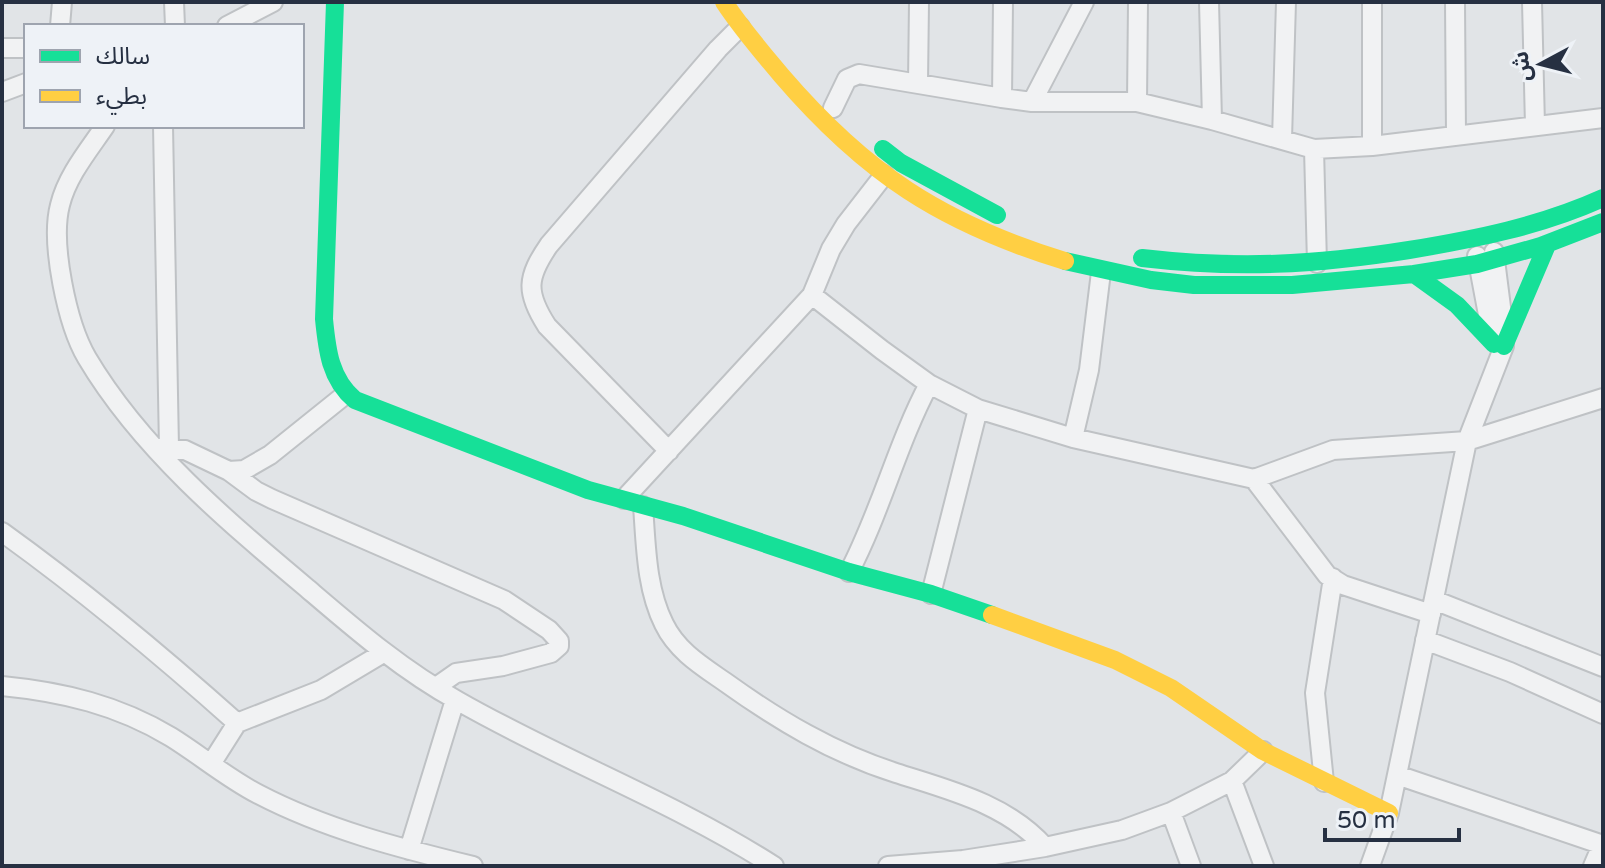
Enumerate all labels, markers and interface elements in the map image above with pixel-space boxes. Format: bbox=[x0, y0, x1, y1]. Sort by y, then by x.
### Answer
legend bbox=[24, 24, 304, 128]
north arrow bbox=[1501, 24, 1581, 104]
text: سالك bbox=[96, 42, 150, 71]
text: ش bbox=[1507, 50, 1537, 83]
text: بطيء bbox=[96, 82, 147, 115]
scale bar bbox=[1325, 792, 1459, 842]
text: 50 m bbox=[1337, 806, 1395, 835]

